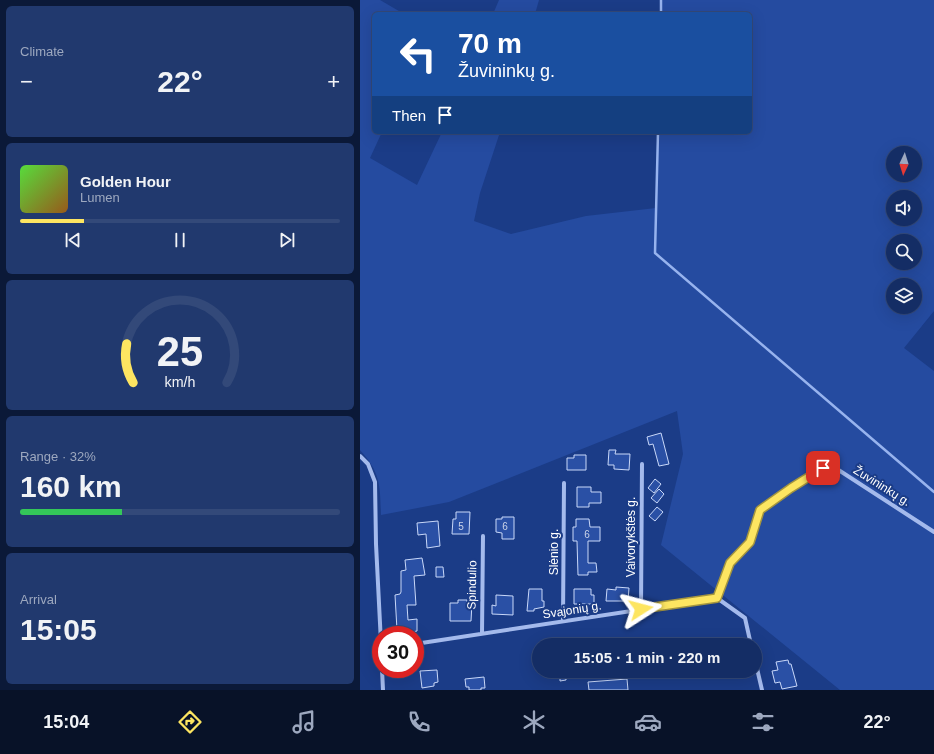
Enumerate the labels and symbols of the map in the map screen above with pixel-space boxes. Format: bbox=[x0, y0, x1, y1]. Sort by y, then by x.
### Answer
north arrow bbox=[886, 146, 922, 182]
pin bbox=[806, 451, 840, 485]
street label: Žuvininkų g. bbox=[851, 462, 914, 509]
street label: Vaivorykštės g. bbox=[624, 497, 638, 577]
house number: 5 bbox=[458, 521, 464, 532]
house number: 6 bbox=[502, 521, 508, 532]
street label: Slėnio g. bbox=[547, 529, 561, 575]
house number: 6 bbox=[584, 529, 590, 540]
street label: Spindulio bbox=[465, 560, 479, 610]
position arrow bbox=[620, 588, 662, 630]
street label: Svajonių g. bbox=[542, 598, 602, 622]
speed limit sign: 30 bbox=[372, 626, 424, 678]

